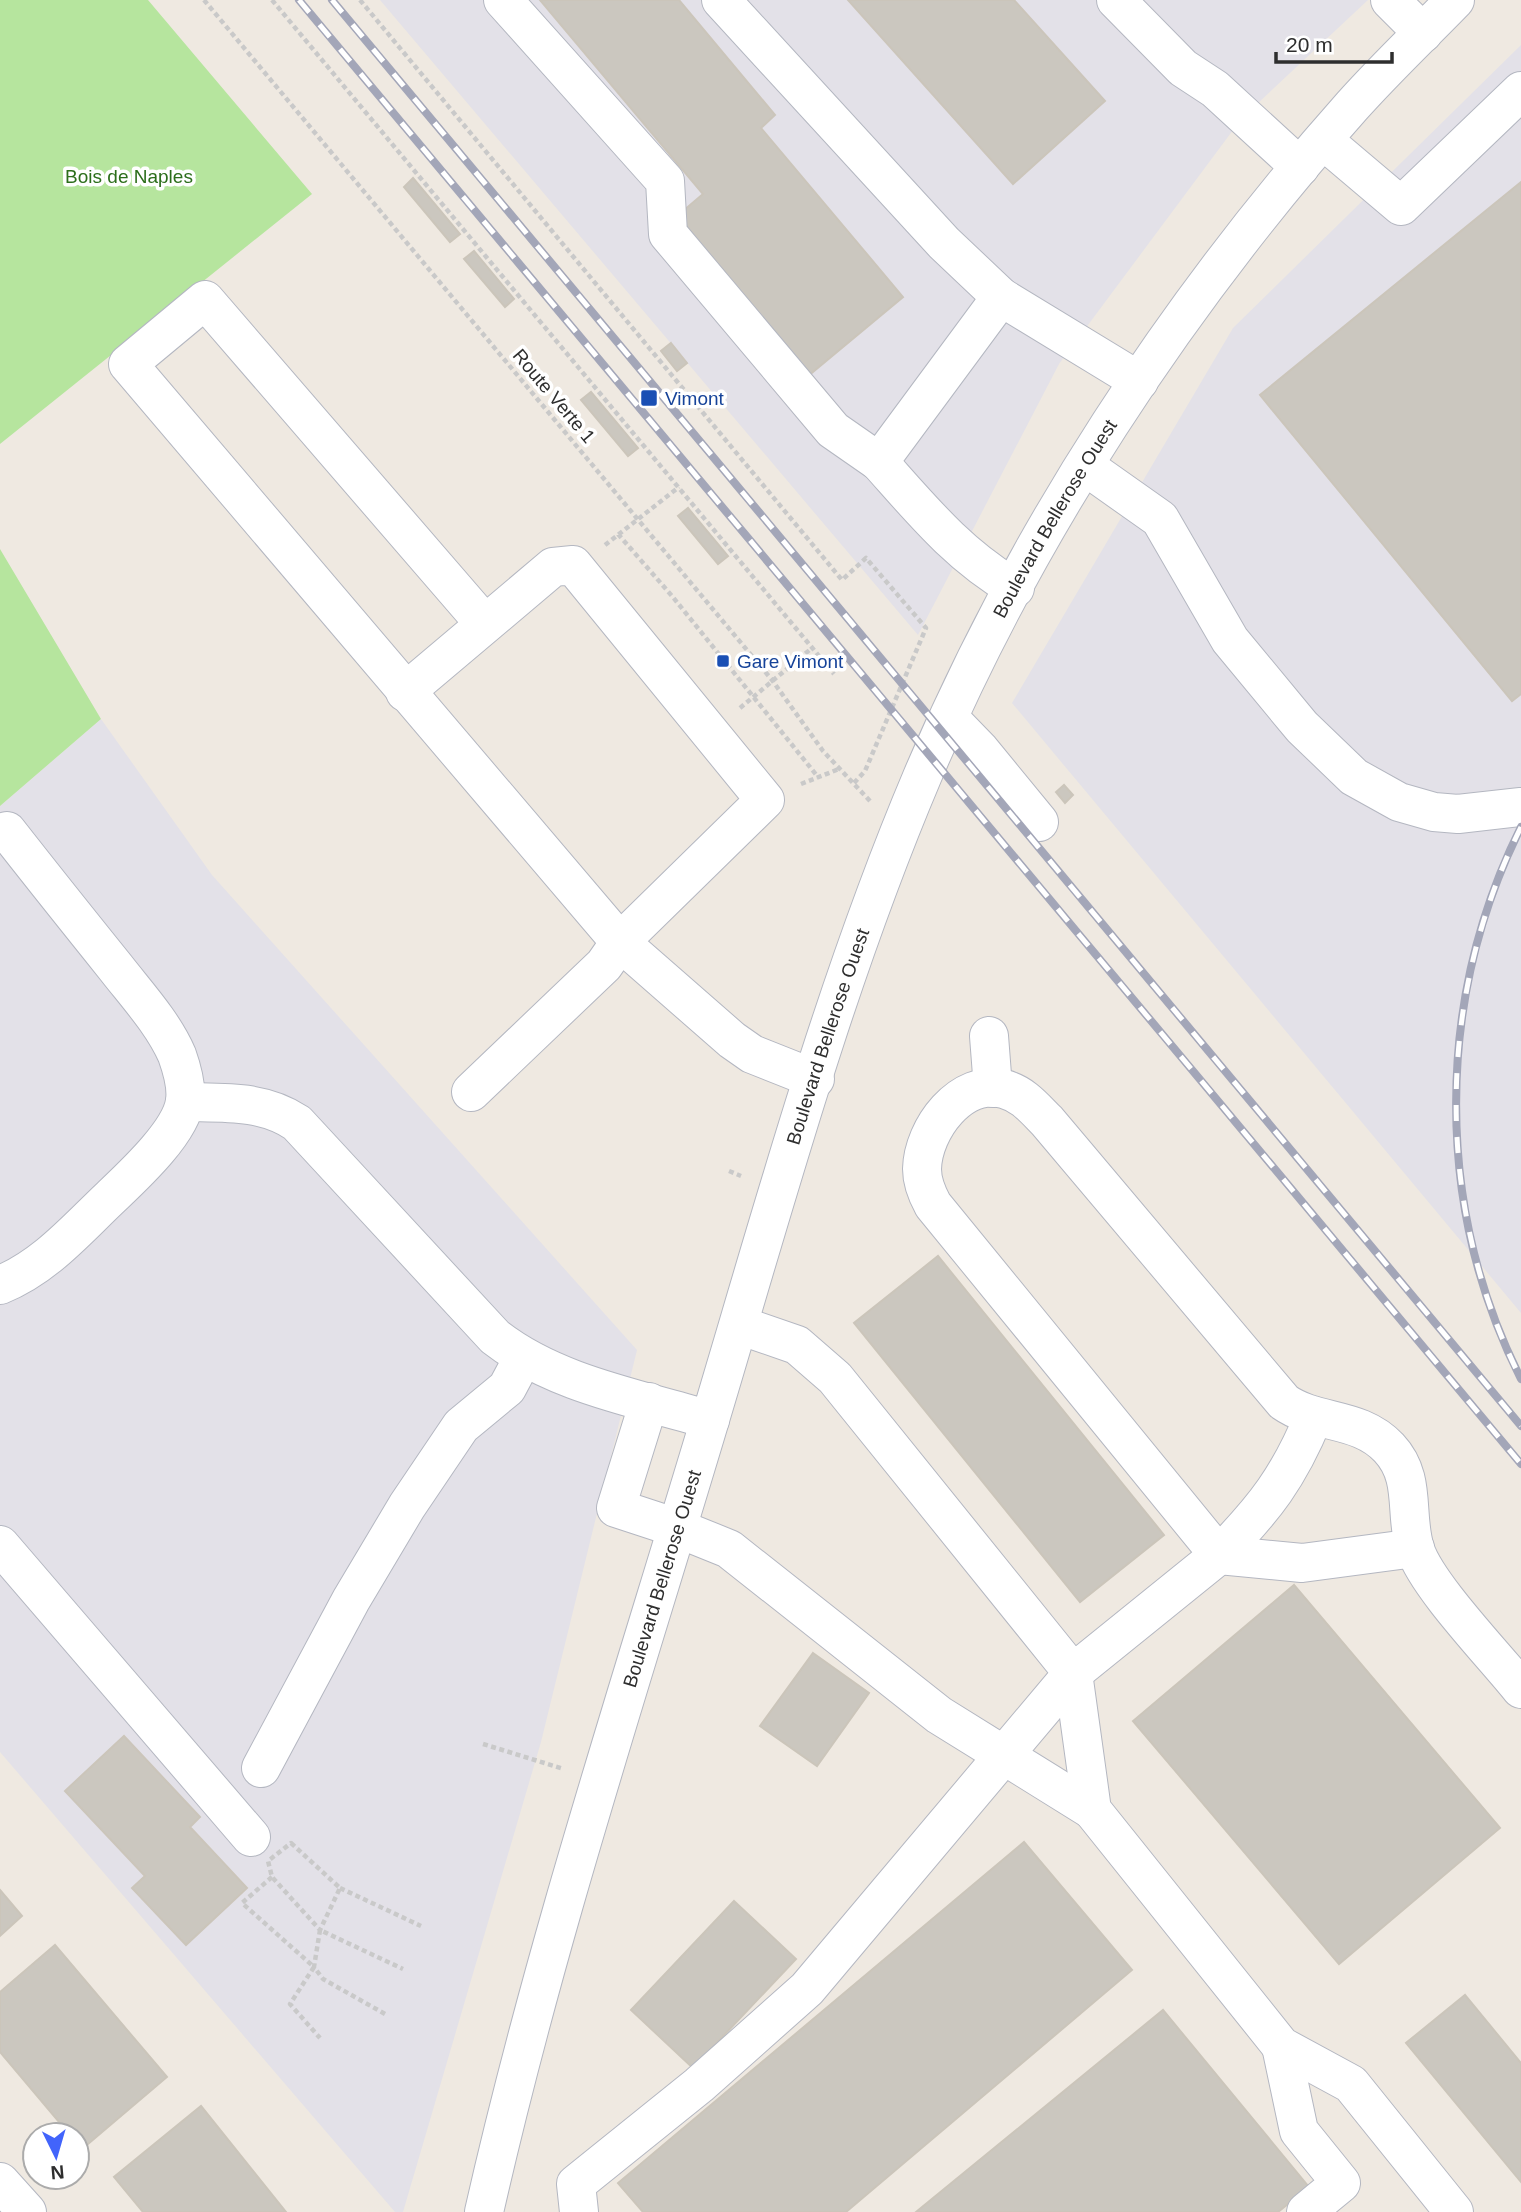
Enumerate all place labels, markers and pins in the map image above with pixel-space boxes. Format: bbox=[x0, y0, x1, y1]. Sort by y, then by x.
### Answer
marker: Vimont bbox=[639, 388, 659, 408]
place label: Vimont bbox=[665, 388, 725, 409]
place label: Gare Vimont bbox=[737, 651, 844, 672]
marker: Gare Vimont bbox=[715, 653, 731, 669]

